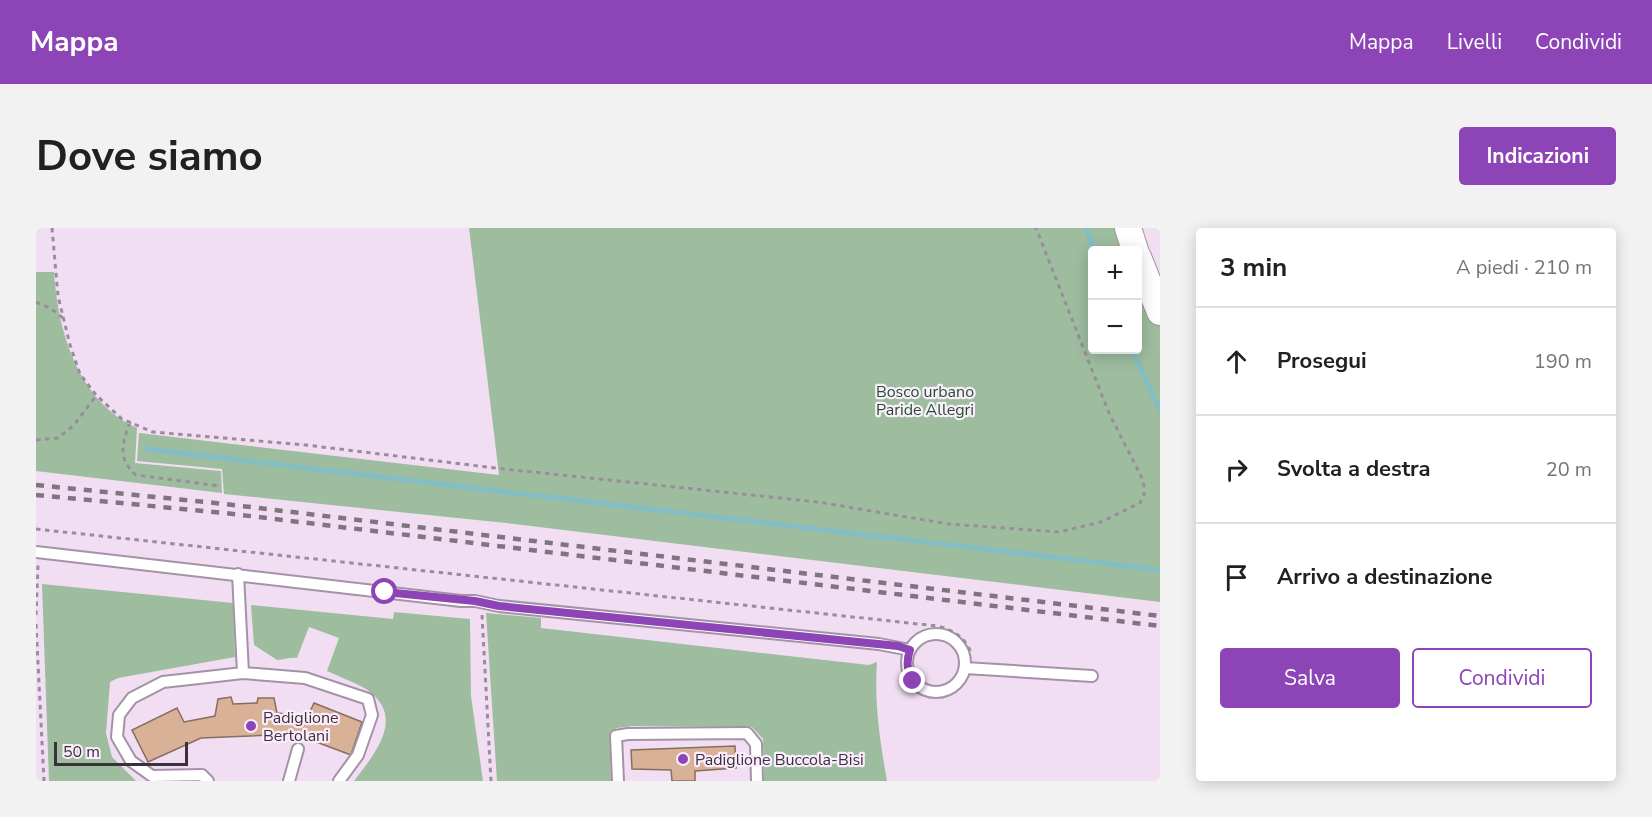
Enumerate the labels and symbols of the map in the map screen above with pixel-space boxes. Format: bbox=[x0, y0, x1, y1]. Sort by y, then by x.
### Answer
park label: Bosco urbano Paride Allegri bbox=[876, 381, 974, 421]
route start bbox=[371, 578, 397, 604]
route end bbox=[899, 667, 925, 693]
place label: Padiglione Bertolani bbox=[263, 707, 339, 747]
marker: Padiglione Bertolani bbox=[244, 719, 258, 733]
scale bar bbox=[54, 739, 188, 766]
place label: Padiglione Buccola-Bisi bbox=[695, 749, 864, 771]
marker: Padiglione Buccola-Bisi bbox=[676, 752, 690, 766]

